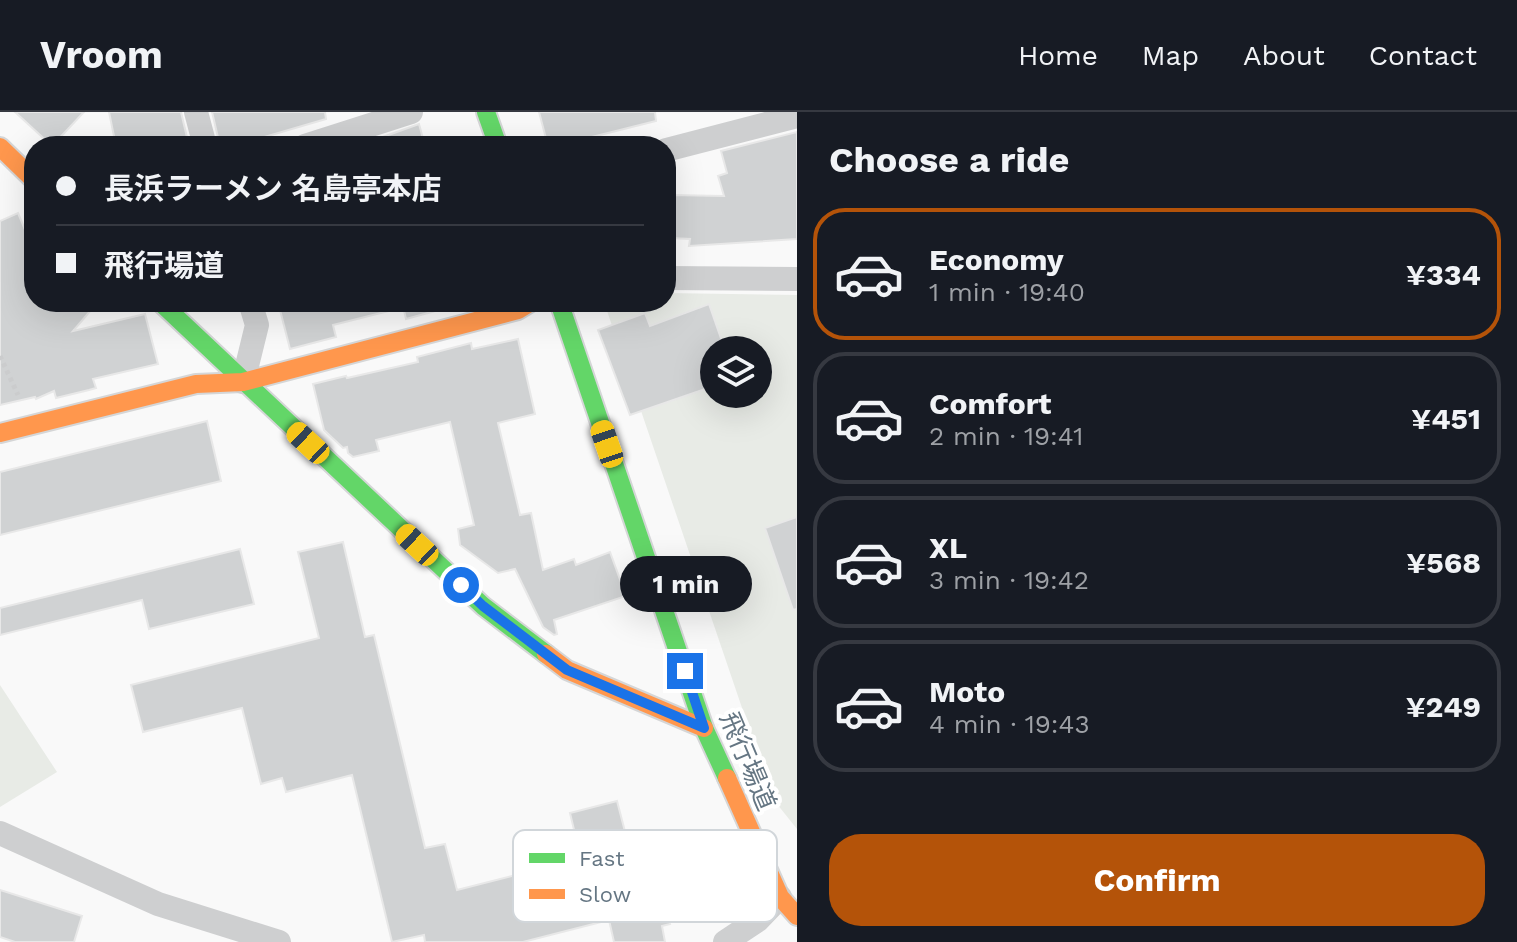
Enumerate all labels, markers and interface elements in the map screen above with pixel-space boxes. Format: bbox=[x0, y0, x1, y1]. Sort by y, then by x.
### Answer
text: Vroom bbox=[40, 33, 163, 77]
text: Home bbox=[1018, 39, 1098, 72]
text: Map bbox=[1142, 39, 1199, 72]
text: About bbox=[1243, 39, 1325, 72]
text: Contact bbox=[1369, 39, 1477, 72]
text: Choose a ride bbox=[829, 139, 1069, 181]
text: 長浜ラーメン 名島亭本店 bbox=[104, 171, 441, 206]
icon: car bbox=[833, 238, 905, 310]
text: Economy bbox=[929, 242, 1064, 277]
text: 飛行場道 bbox=[104, 248, 224, 283]
text: ¥334 bbox=[1406, 257, 1481, 292]
text: 1 min · 19:40 bbox=[929, 277, 1085, 307]
map controls bbox=[700, 336, 772, 408]
button: layers bbox=[700, 336, 772, 408]
icon: car bbox=[833, 382, 905, 454]
text: Comfort bbox=[929, 386, 1051, 421]
text: ¥451 bbox=[1411, 401, 1481, 436]
car bbox=[588, 417, 626, 471]
car bbox=[282, 418, 334, 468]
text: 2 min · 19:41 bbox=[929, 421, 1083, 451]
car bbox=[391, 520, 443, 570]
icon: car bbox=[833, 526, 905, 598]
text: XL bbox=[929, 530, 967, 565]
text: ¥568 bbox=[1406, 545, 1481, 580]
callout: 1 min bbox=[619, 555, 751, 611]
text: 3 min · 19:42 bbox=[929, 565, 1089, 595]
route start bbox=[443, 567, 479, 603]
text: 1 min bbox=[653, 569, 719, 599]
route end bbox=[667, 653, 703, 689]
icon: car bbox=[833, 670, 905, 742]
text: Moto bbox=[929, 674, 1005, 709]
text: ¥249 bbox=[1406, 689, 1481, 724]
street label: 飛行場道 bbox=[714, 707, 782, 815]
text: 4 min · 19:43 bbox=[929, 709, 1090, 739]
legend bbox=[513, 830, 777, 922]
button: Confirm bbox=[829, 834, 1485, 926]
text: Fast bbox=[579, 846, 625, 871]
text: Slow bbox=[579, 882, 631, 907]

